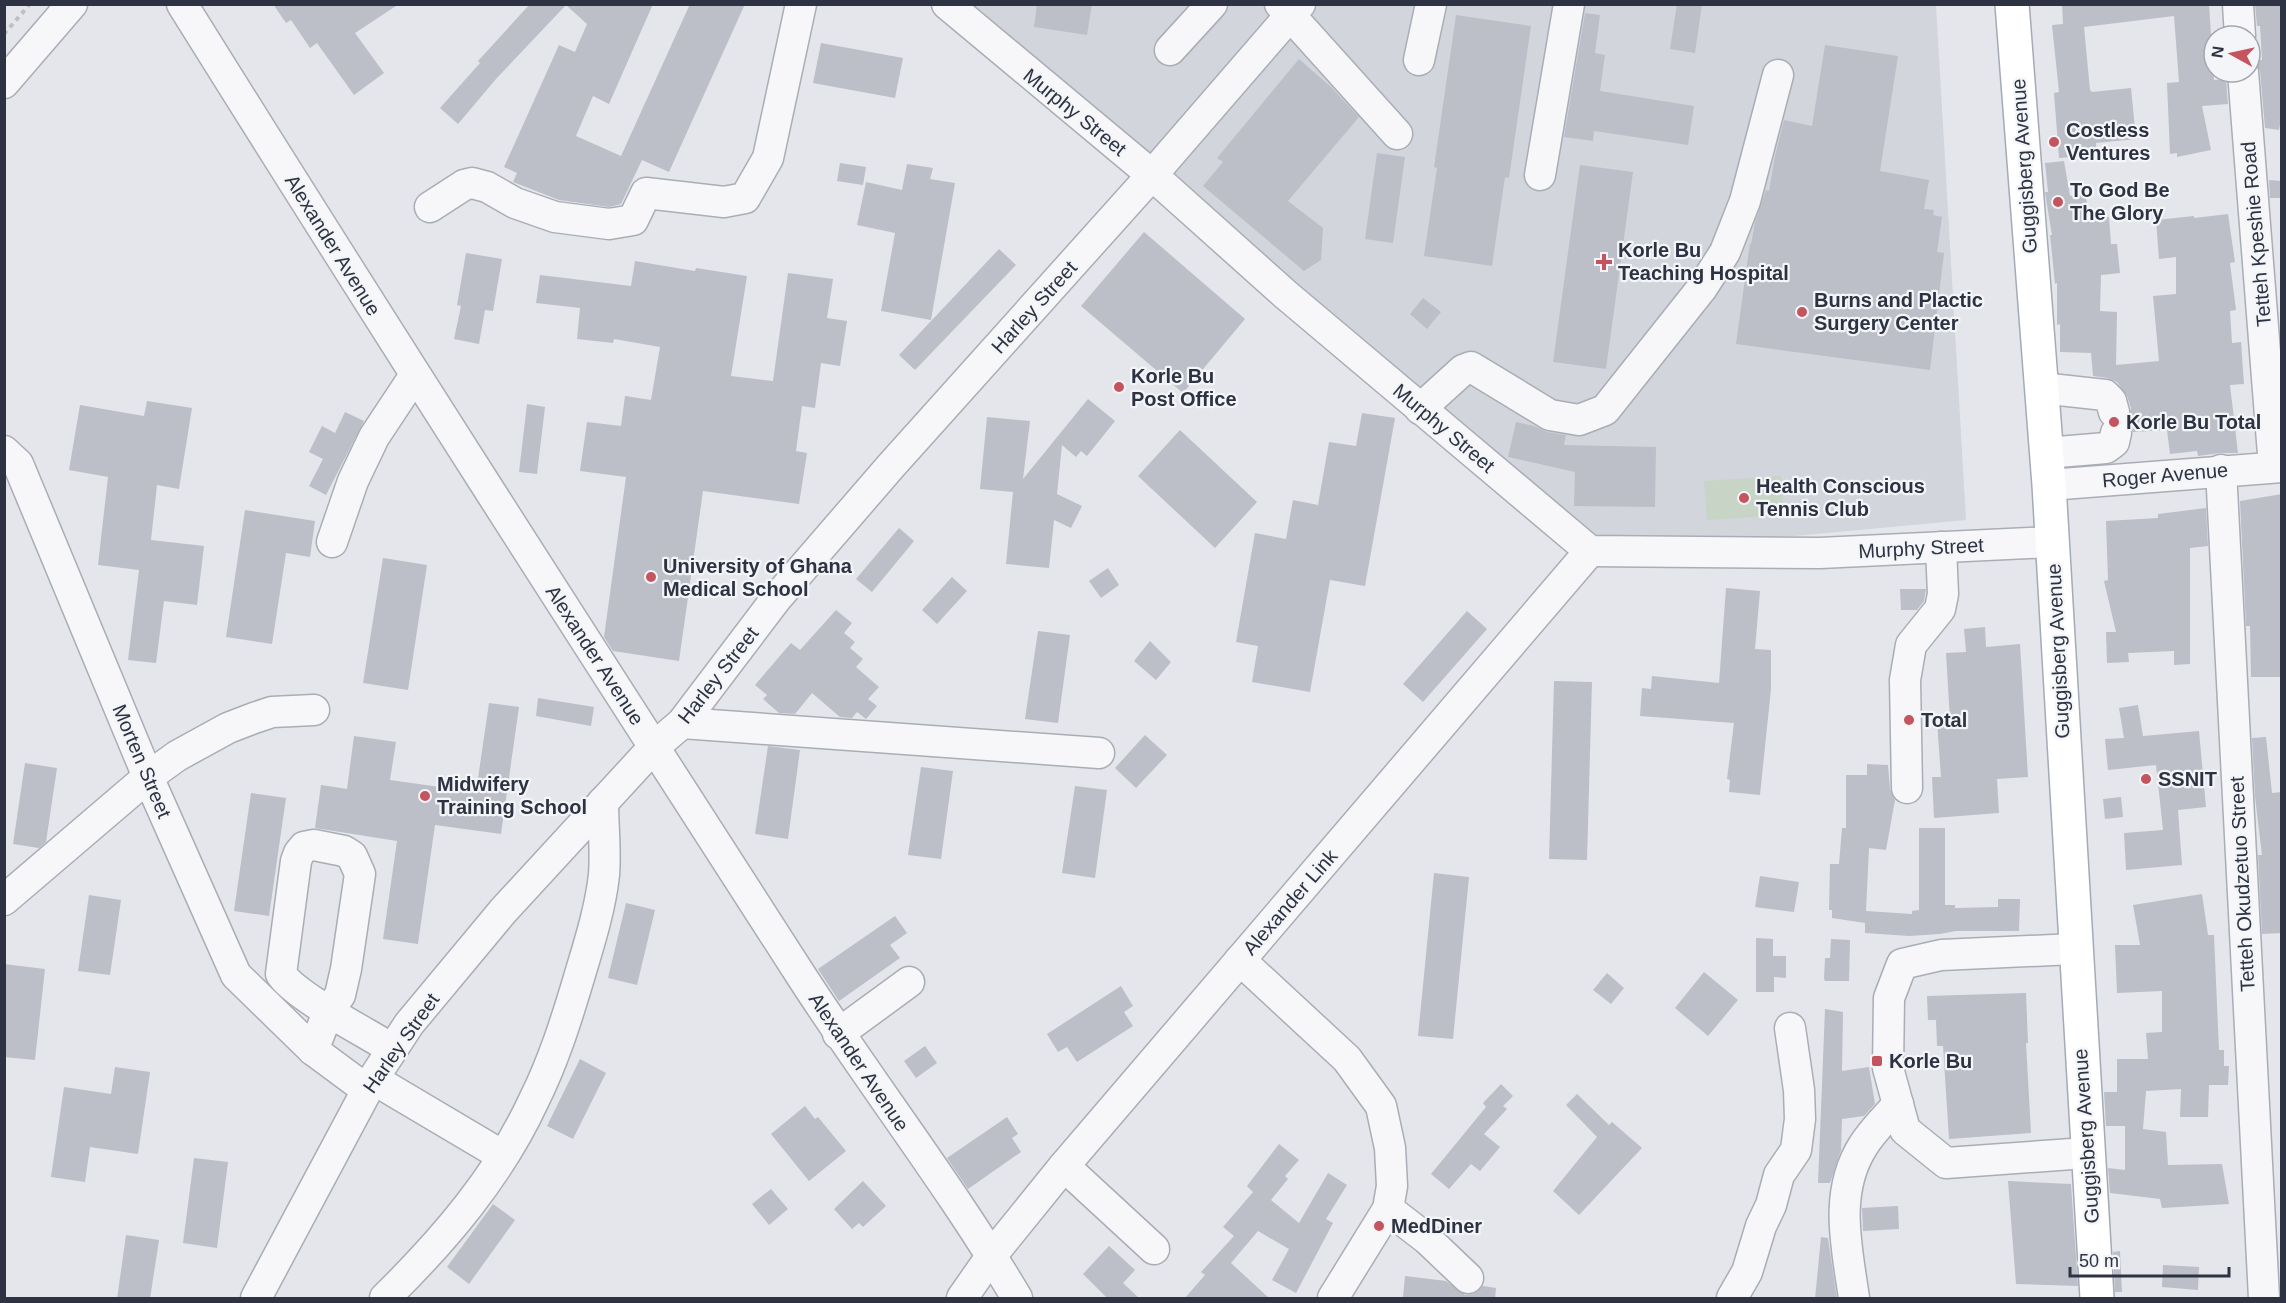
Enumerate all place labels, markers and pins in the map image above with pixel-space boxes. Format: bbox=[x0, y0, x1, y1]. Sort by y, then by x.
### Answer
place label: Costless Ventures bbox=[2066, 119, 2150, 164]
marker: Costless Ventures bbox=[2047, 135, 2061, 149]
place label: To God Be The Glory bbox=[2070, 179, 2170, 224]
marker: To God Be The Glory bbox=[2051, 195, 2065, 209]
place label: Korle Bu Teaching Hospital bbox=[1618, 239, 1789, 284]
marker: Korle Bu Teaching Hospital bbox=[1595, 253, 1613, 271]
place label: Burns and Plactic Surgery Center bbox=[1814, 289, 1983, 334]
marker: Burns and Plactic Surgery Center bbox=[1795, 305, 1809, 319]
place label: Korle Bu Post Office bbox=[1131, 365, 1237, 410]
marker: Korle Bu Post Office bbox=[1112, 380, 1126, 394]
place label: Korle Bu Total bbox=[2126, 411, 2261, 433]
marker: Korle Bu Total bbox=[2107, 415, 2121, 429]
place label: Health Conscious Tennis Club bbox=[1756, 475, 1925, 520]
marker: Health Conscious Tennis Club bbox=[1737, 491, 1751, 505]
place label: University of Ghana Medical School bbox=[663, 555, 853, 600]
marker: University of Ghana Medical School bbox=[644, 570, 658, 584]
place label: Total bbox=[1921, 709, 1967, 731]
marker: Total bbox=[1902, 713, 1916, 727]
place label: SSNIT bbox=[2158, 768, 2217, 790]
marker: SSNIT bbox=[2139, 772, 2153, 786]
place label: Midwifery Training School bbox=[437, 773, 587, 818]
marker: Midwifery Training School bbox=[418, 789, 432, 803]
place label: Korle Bu bbox=[1889, 1050, 1972, 1072]
marker: Korle Bu bbox=[1870, 1054, 1884, 1068]
place label: MedDiner bbox=[1391, 1215, 1482, 1237]
marker: MedDiner bbox=[1372, 1219, 1386, 1233]

